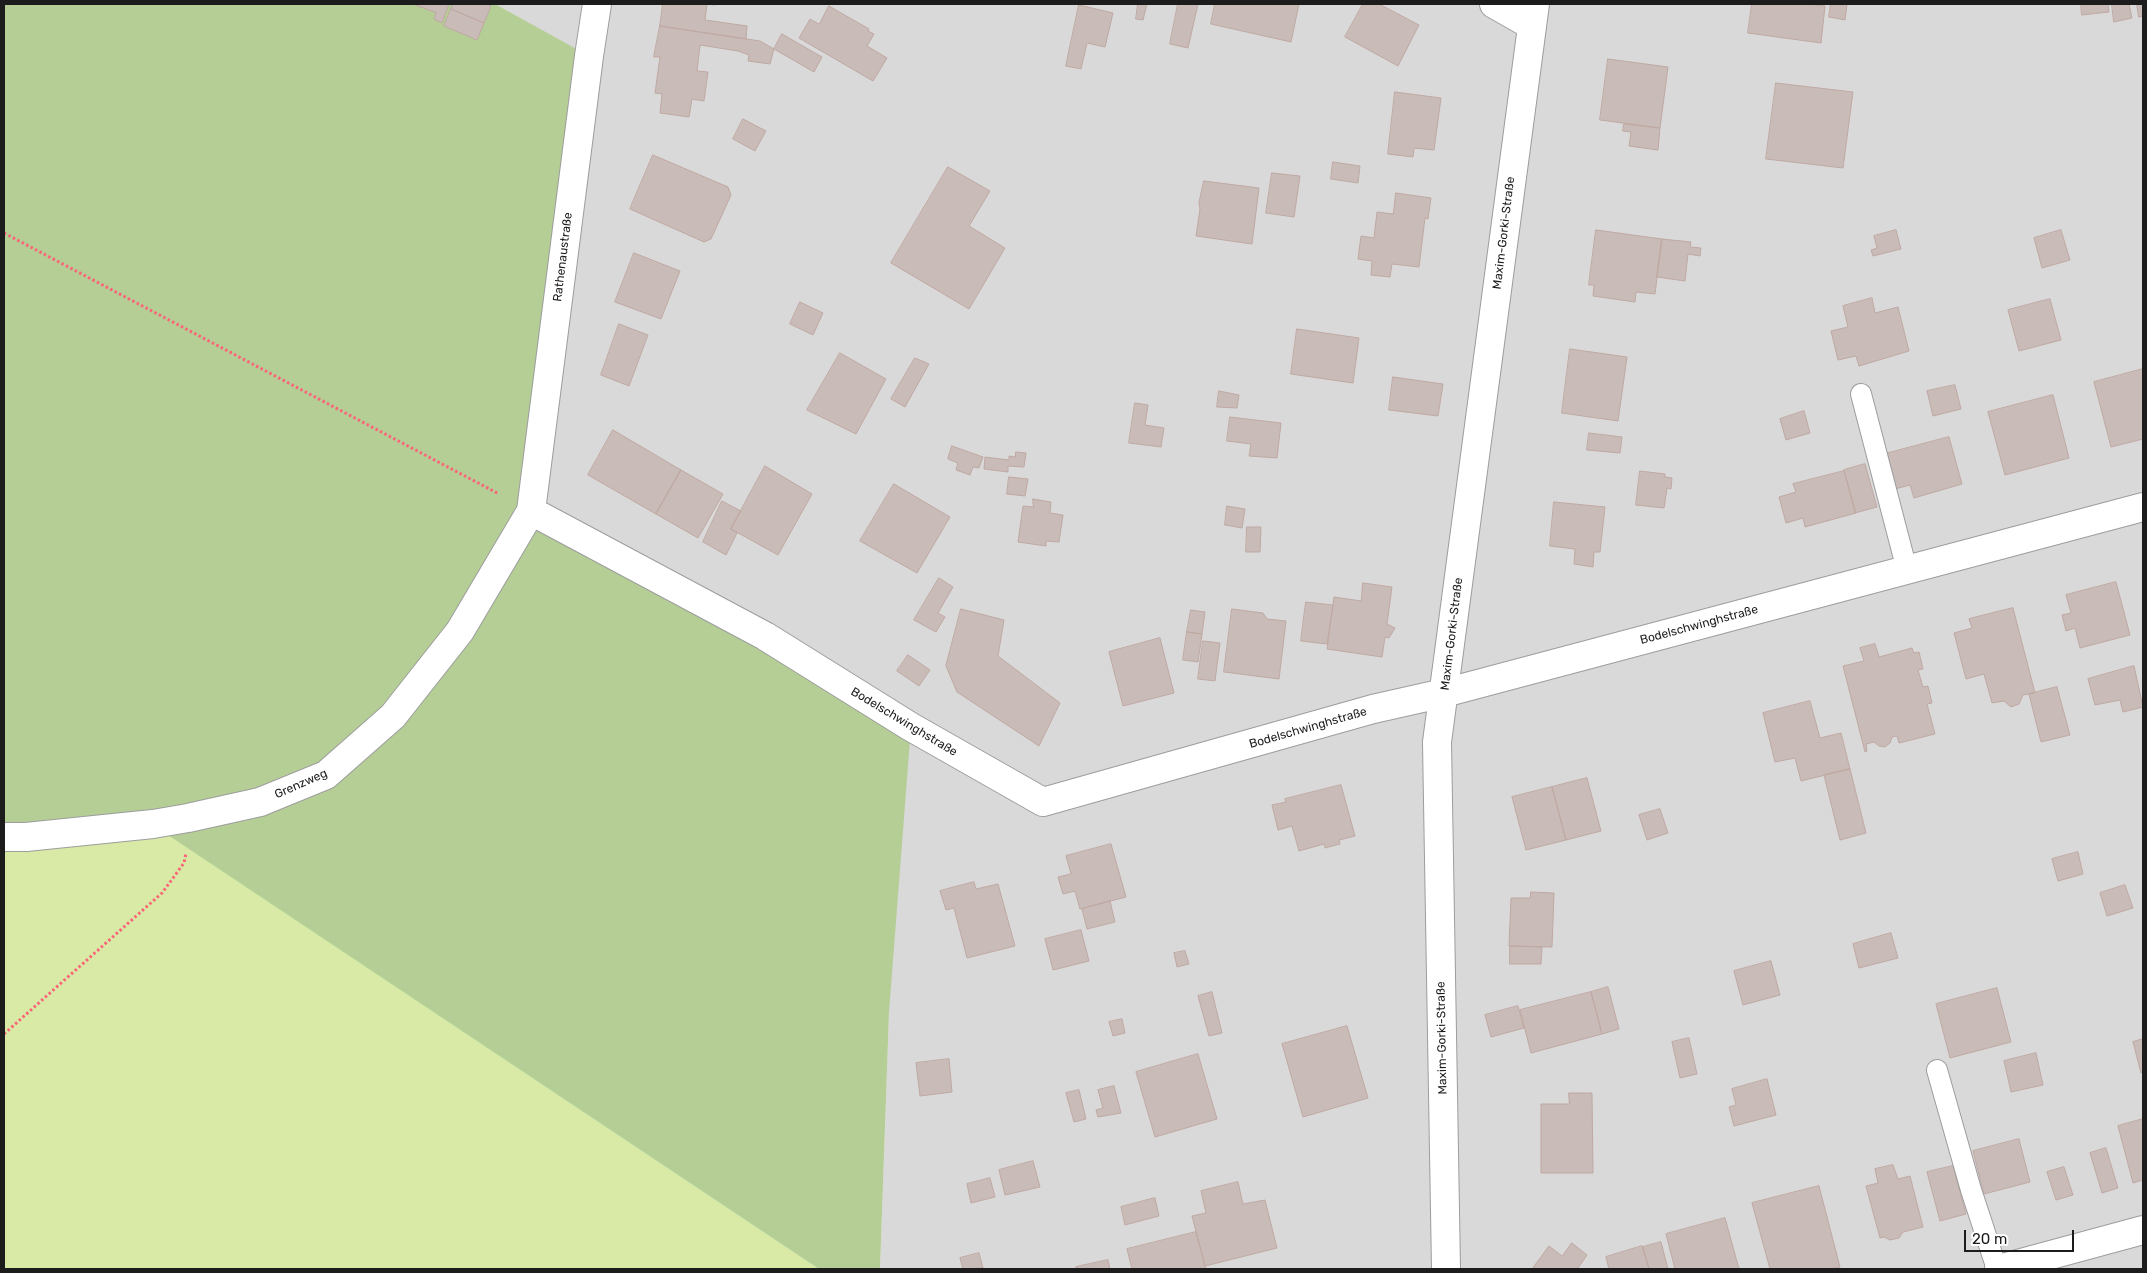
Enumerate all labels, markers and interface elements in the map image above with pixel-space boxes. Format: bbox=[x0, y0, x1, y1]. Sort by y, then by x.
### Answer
street label: Maxim-Gorki-Straße bbox=[1490, 176, 1518, 290]
street label: Rathenaustraße bbox=[550, 211, 576, 303]
street label: Maxim-Gorki-Straße bbox=[1438, 577, 1466, 691]
street label: Bodelschwinghstraße bbox=[1638, 602, 1760, 648]
street label: Bodelschwinghstraße bbox=[848, 685, 960, 759]
street label: Bodelschwinghstraße bbox=[1248, 704, 1368, 752]
street label: Grenzweg bbox=[272, 766, 330, 802]
street label: Maxim-Gorki-Straße bbox=[1434, 981, 1450, 1095]
scale bar bbox=[1967, 1220, 2077, 1252]
text: 20 m bbox=[1972, 1230, 2007, 1248]

